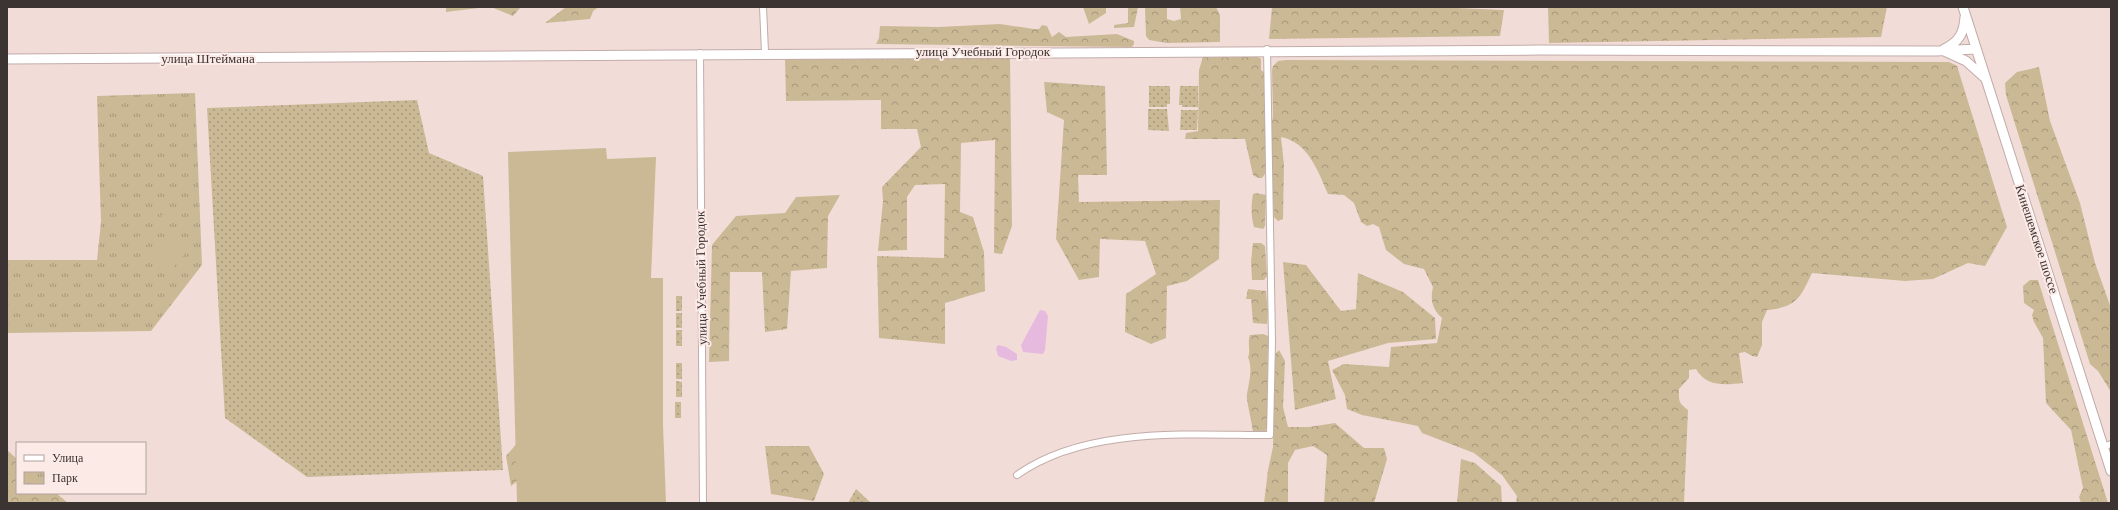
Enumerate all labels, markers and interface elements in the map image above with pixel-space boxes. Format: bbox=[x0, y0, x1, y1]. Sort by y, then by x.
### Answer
street label: улица Учебный Городок bbox=[916, 44, 1051, 59]
street label: улица Штеймана bbox=[161, 51, 255, 66]
street label: Кинешемское шоссе bbox=[2012, 183, 2062, 296]
street label: улица Учебный Городок bbox=[692, 210, 710, 345]
legend bbox=[16, 442, 146, 494]
text: Улица bbox=[52, 451, 84, 465]
text: Парк bbox=[52, 471, 78, 485]

